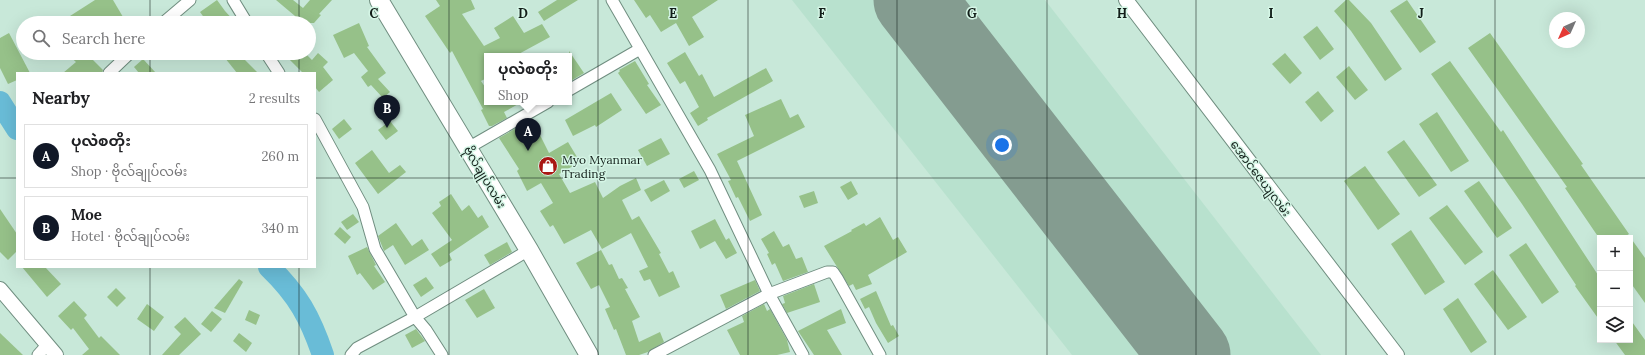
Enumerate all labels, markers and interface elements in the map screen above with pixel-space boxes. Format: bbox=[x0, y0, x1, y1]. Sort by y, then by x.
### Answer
text: C bbox=[370, 5, 379, 22]
text: D bbox=[518, 5, 528, 22]
text: E bbox=[669, 5, 677, 22]
text: F bbox=[818, 5, 826, 22]
text: G bbox=[967, 5, 977, 22]
text: H bbox=[1117, 5, 1127, 22]
text: I bbox=[1268, 5, 1274, 22]
text: J bbox=[1418, 5, 1424, 22]
north arrow bbox=[1549, 12, 1585, 48]
search box bbox=[16, 16, 316, 60]
icon: search bbox=[30, 27, 52, 49]
text: Search here bbox=[62, 29, 145, 48]
popup bbox=[484, 53, 572, 105]
text: ပုလဲစတိုး bbox=[498, 59, 558, 78]
text: Nearby bbox=[32, 87, 90, 109]
text: Shop bbox=[498, 87, 529, 104]
text: 2 results bbox=[249, 90, 300, 107]
pin: B bbox=[374, 95, 400, 128]
pin: A bbox=[515, 118, 541, 151]
text: ပုလဲစတိုး bbox=[71, 131, 131, 150]
your location bbox=[992, 135, 1012, 155]
street label: အောင်ဇေယျလမ်း bbox=[1225, 136, 1295, 221]
street label: ဗိုလ်ချုပ်လမ်း bbox=[458, 143, 510, 212]
text: A bbox=[42, 148, 50, 165]
text: 260 m bbox=[261, 148, 299, 165]
place label: Myo Myanmar Trading bbox=[562, 152, 643, 181]
shop icon: Myo Myanmar Trading bbox=[537, 155, 559, 177]
text: Shop · ဗိုလ်ချုပ်လမ်း bbox=[71, 163, 187, 180]
text: Moe bbox=[71, 205, 102, 224]
text: B bbox=[42, 220, 50, 237]
text: 340 m bbox=[262, 220, 299, 237]
text: Hotel · ဗိုလ်ချုပ်လမ်း bbox=[71, 228, 190, 245]
map controls bbox=[1597, 235, 1633, 343]
button: + bbox=[1597, 235, 1633, 271]
button: − bbox=[1597, 271, 1633, 307]
button: layers bbox=[1597, 307, 1633, 343]

